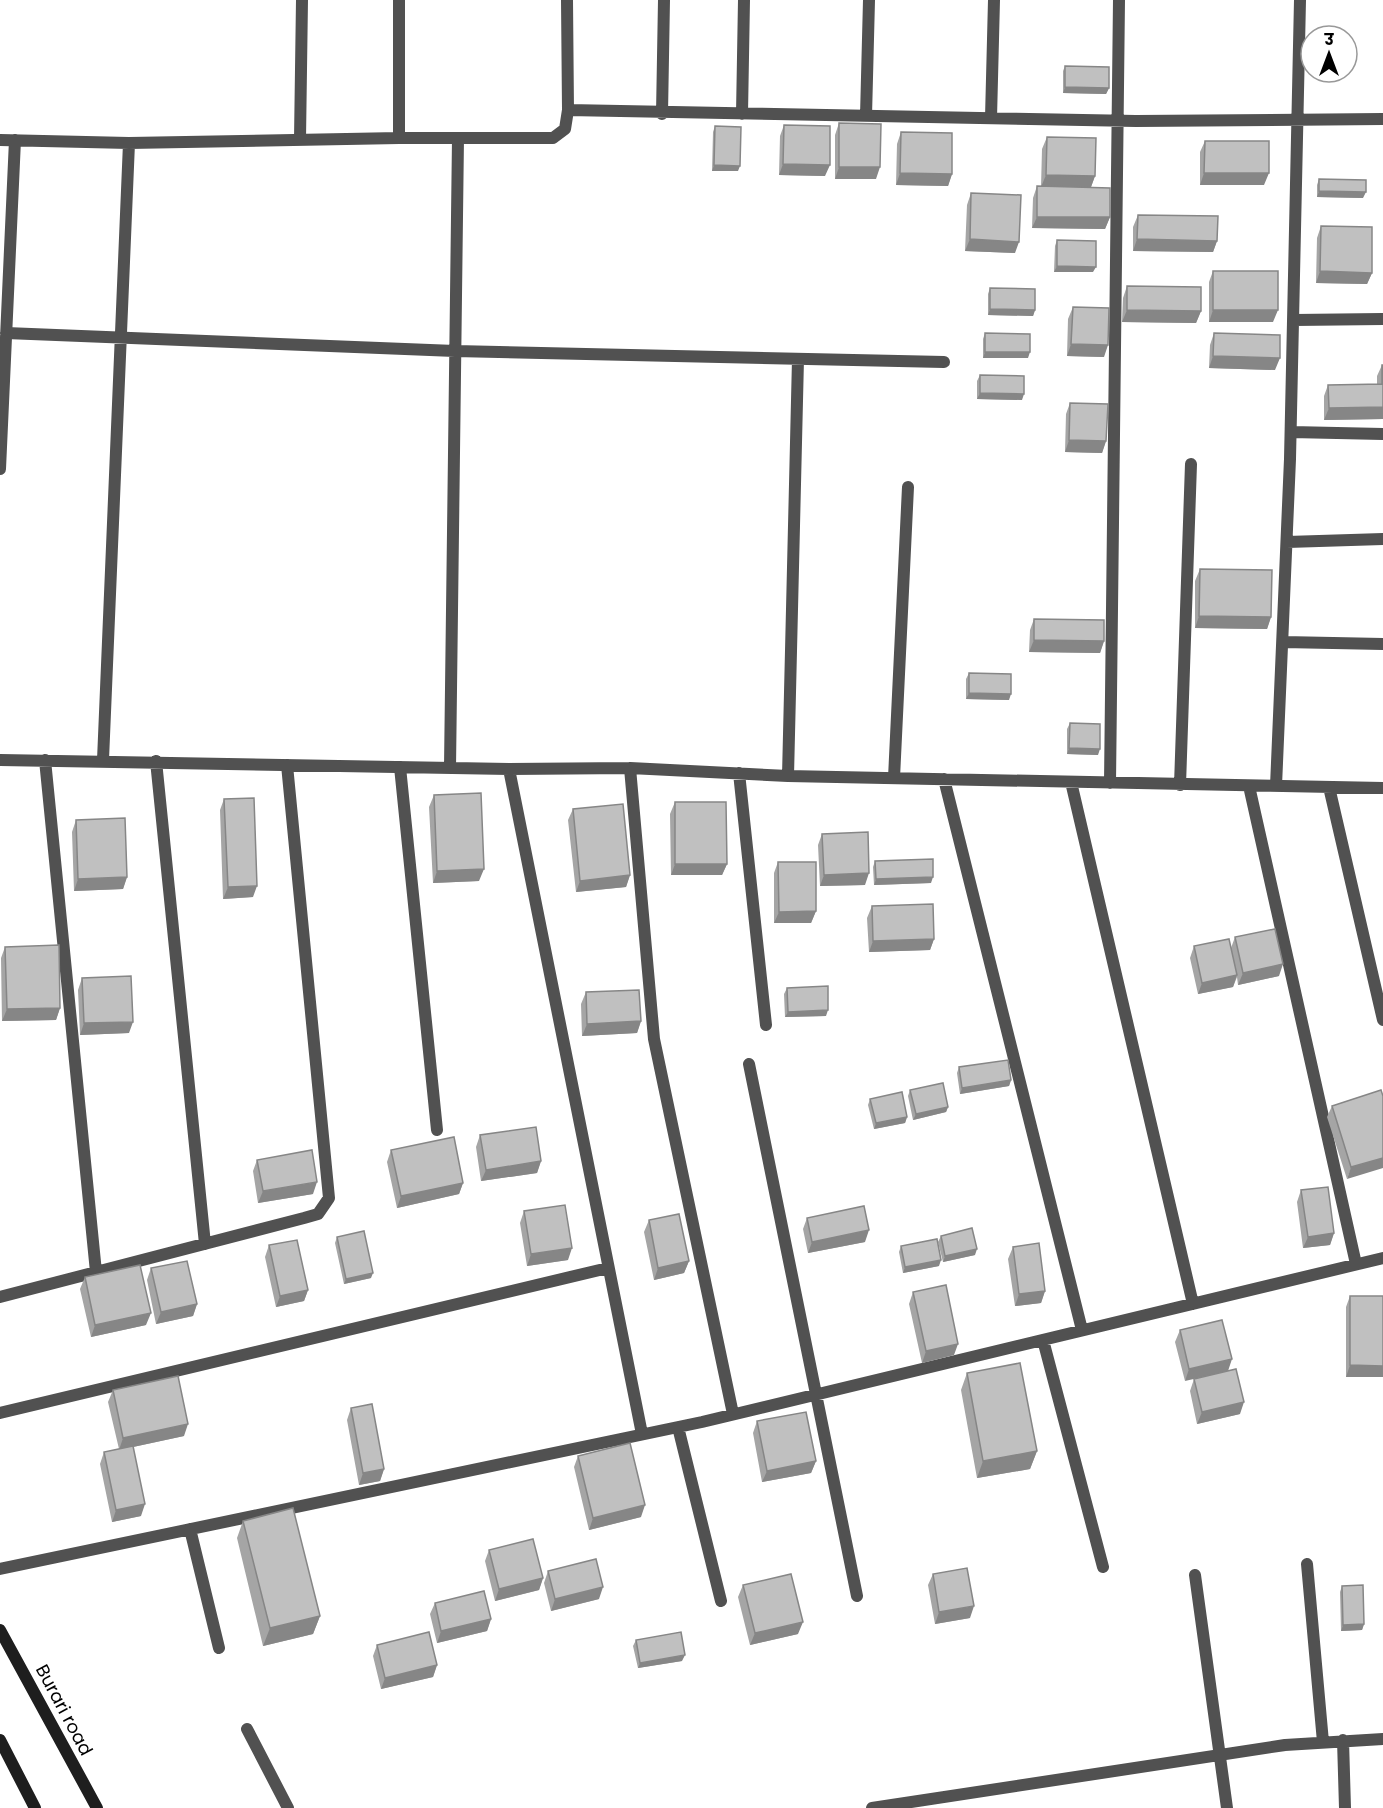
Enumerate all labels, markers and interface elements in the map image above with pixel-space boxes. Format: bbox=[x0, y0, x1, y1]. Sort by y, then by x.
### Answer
north arrow bbox=[1299, 24, 1359, 84]
text: उ bbox=[1323, 28, 1334, 51]
street label: Burari road bbox=[30, 1660, 99, 1760]

